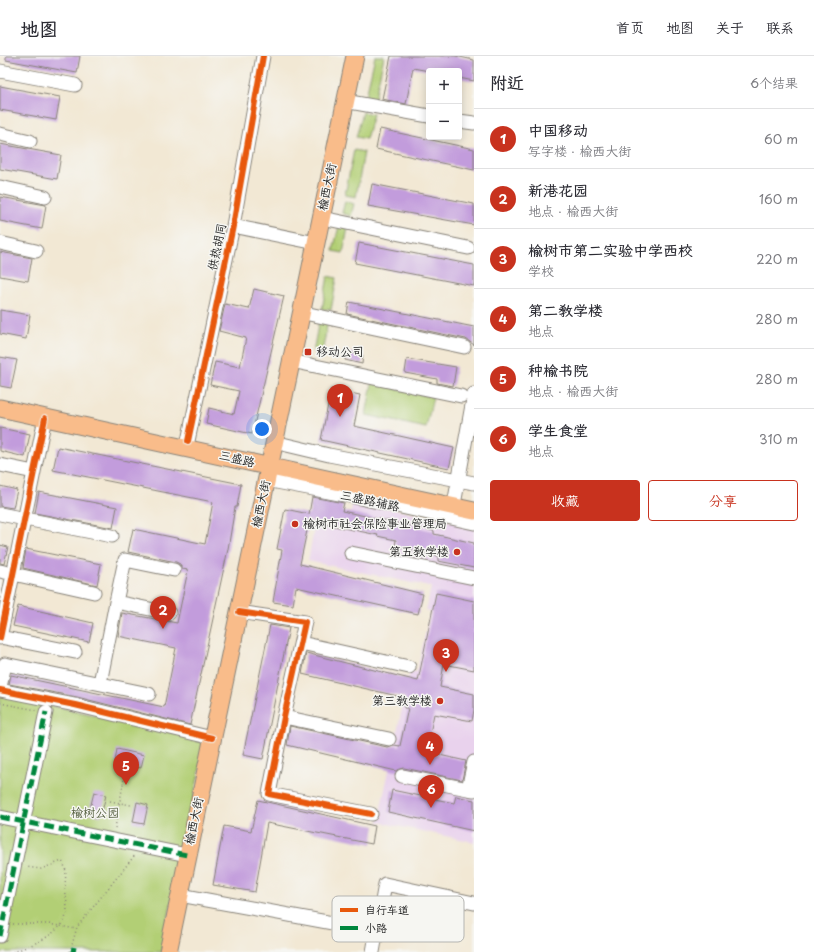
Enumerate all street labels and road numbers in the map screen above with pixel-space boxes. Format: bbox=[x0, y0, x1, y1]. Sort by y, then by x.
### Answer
street label: 榆西大街 bbox=[312, 161, 340, 212]
street label: 供热胡同 bbox=[202, 221, 230, 272]
street label: 三盛路 bbox=[218, 445, 257, 471]
street label: 榆西大街 bbox=[246, 478, 274, 529]
street label: 三盛路辅路 bbox=[339, 485, 401, 515]
street label: 榆西大街 bbox=[179, 795, 207, 846]

